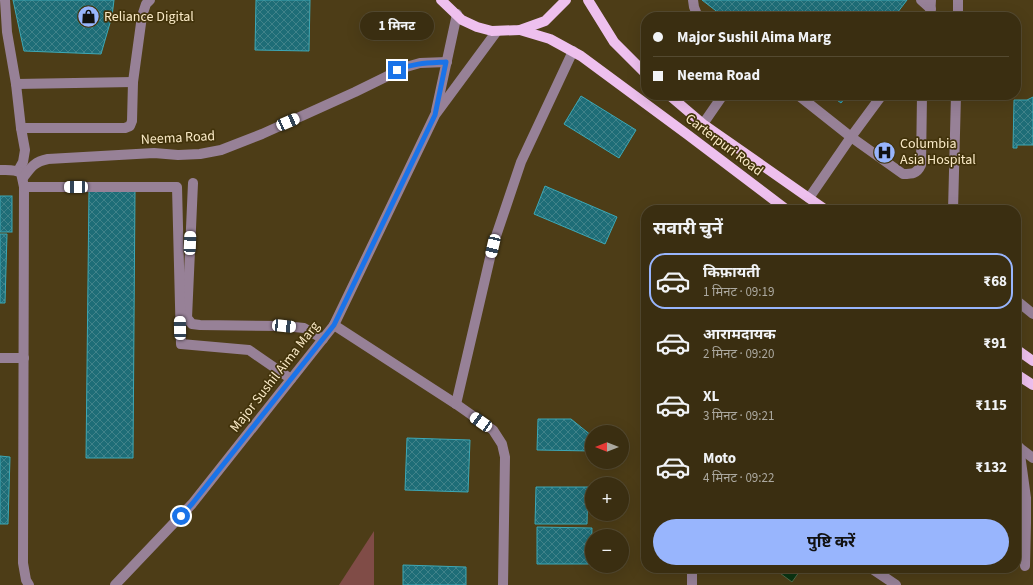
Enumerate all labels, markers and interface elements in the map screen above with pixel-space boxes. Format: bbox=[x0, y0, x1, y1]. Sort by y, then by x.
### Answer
shop icon: Reliance Digital bbox=[75, 4, 101, 30]
place label: Reliance Digital bbox=[104, 7, 194, 27]
callout: 1 मिनट bbox=[360, 12, 434, 40]
text: 1 मिनट bbox=[379, 17, 415, 35]
text: Major Sushil Aima Marg bbox=[677, 27, 831, 48]
route end bbox=[388, 61, 406, 79]
text: Neema Road bbox=[677, 65, 760, 86]
street label: Carterpuri Road bbox=[681, 109, 767, 181]
car bbox=[275, 112, 301, 132]
street label: Neema Road bbox=[140, 126, 216, 150]
place label: Columbia Asia Hospital bbox=[900, 134, 976, 170]
hospital icon: Columbia Asia Hospital bbox=[872, 139, 898, 165]
car bbox=[64, 181, 88, 193]
text: सवारी चुनें bbox=[653, 216, 723, 241]
car bbox=[184, 231, 196, 255]
car bbox=[484, 233, 502, 259]
text: किफ़ायती bbox=[703, 262, 760, 283]
icon: car bbox=[655, 263, 691, 299]
text: ₹68 bbox=[983, 271, 1007, 292]
text: 1 मिनट · 09:19 bbox=[703, 283, 775, 301]
car bbox=[174, 316, 186, 340]
street label: Major Sushil Aima Marg bbox=[225, 317, 325, 437]
car bbox=[271, 319, 297, 333]
text: आरामदायक bbox=[703, 324, 776, 345]
icon: car bbox=[655, 325, 691, 361]
text: ₹91 bbox=[983, 333, 1007, 354]
text: 2 मिनट · 09:20 bbox=[703, 345, 775, 363]
text: XL bbox=[703, 386, 719, 407]
icon: car bbox=[655, 387, 691, 423]
text: ₹115 bbox=[975, 395, 1007, 416]
text: 3 मिनट · 09:21 bbox=[703, 407, 775, 425]
car bbox=[468, 410, 494, 434]
north arrow bbox=[585, 425, 629, 469]
map controls bbox=[585, 425, 629, 573]
text: Moto bbox=[703, 448, 736, 469]
icon: car bbox=[655, 449, 691, 485]
text: ₹132 bbox=[975, 457, 1007, 478]
text: 4 मिनट · 09:22 bbox=[703, 469, 775, 487]
button: + bbox=[585, 477, 629, 521]
route start bbox=[172, 507, 190, 525]
button: पुष्टि करें bbox=[653, 519, 1009, 565]
button: − bbox=[585, 529, 629, 573]

